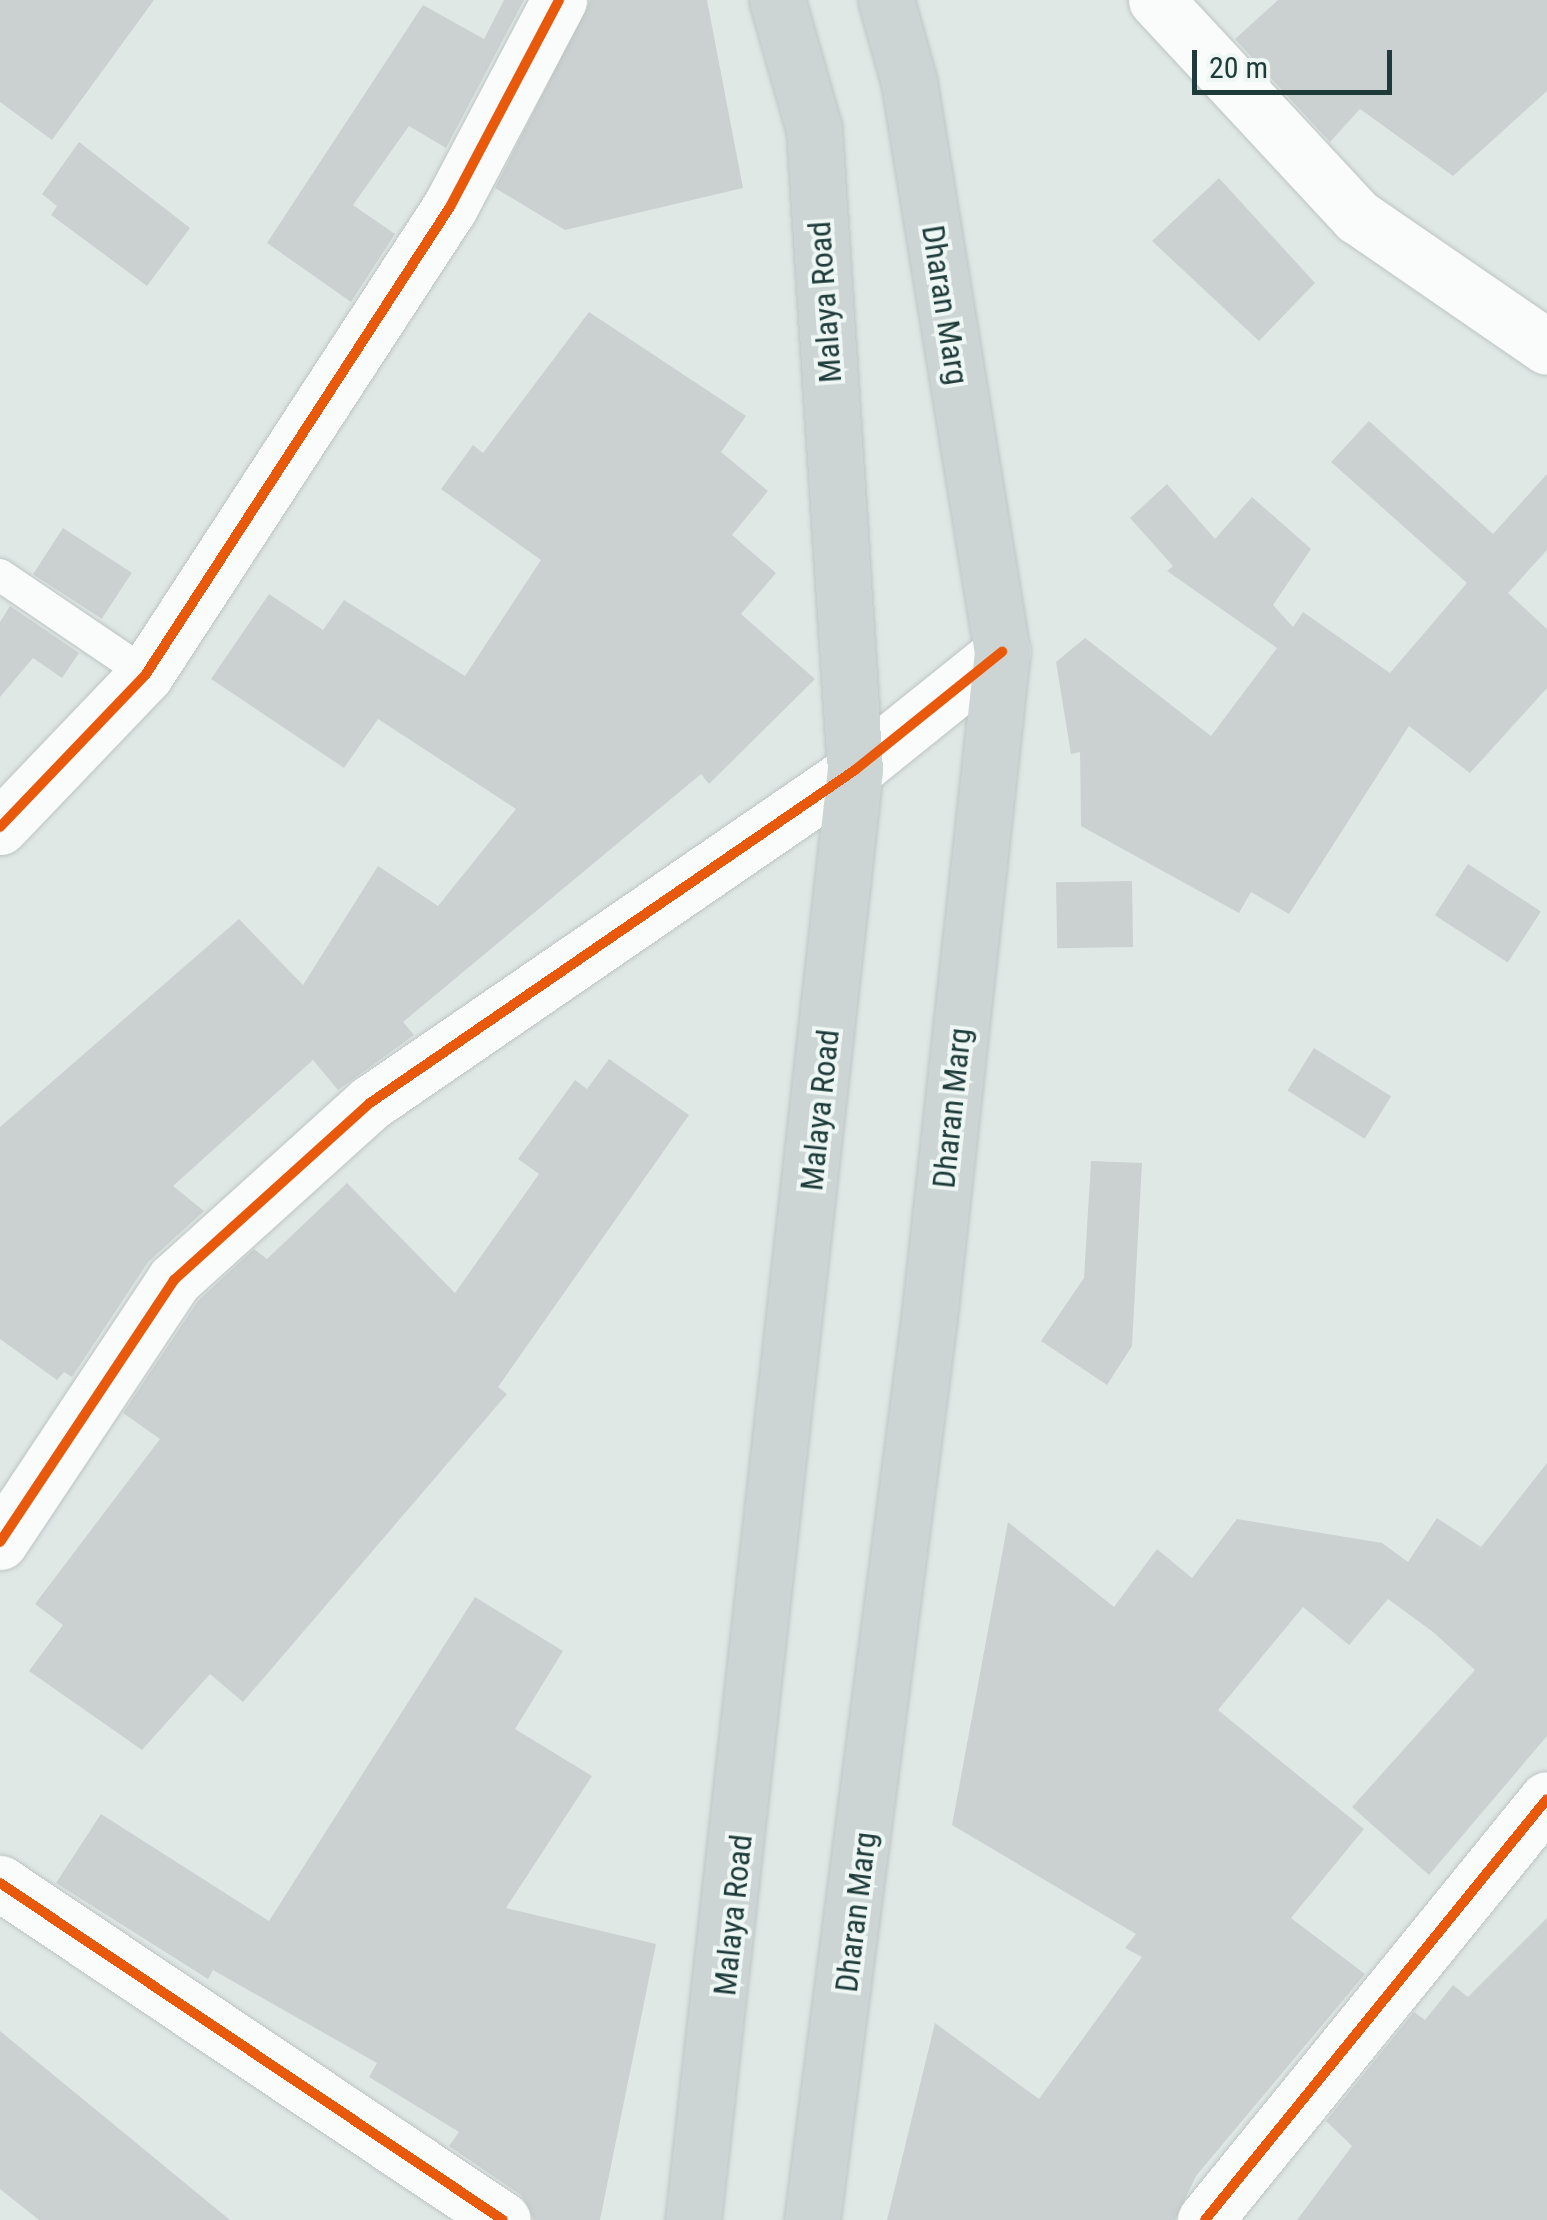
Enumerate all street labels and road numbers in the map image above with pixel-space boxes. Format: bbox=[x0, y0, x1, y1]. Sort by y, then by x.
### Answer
street label: Malaya Road bbox=[800, 220, 850, 384]
street label: Dharan Marg bbox=[913, 222, 977, 388]
street label: Dharan Marg bbox=[924, 1026, 980, 1190]
street label: Malaya Road bbox=[792, 1027, 848, 1193]
street label: Dharan Marg bbox=[827, 1830, 885, 1994]
street label: Malaya Road bbox=[705, 1832, 761, 1998]

